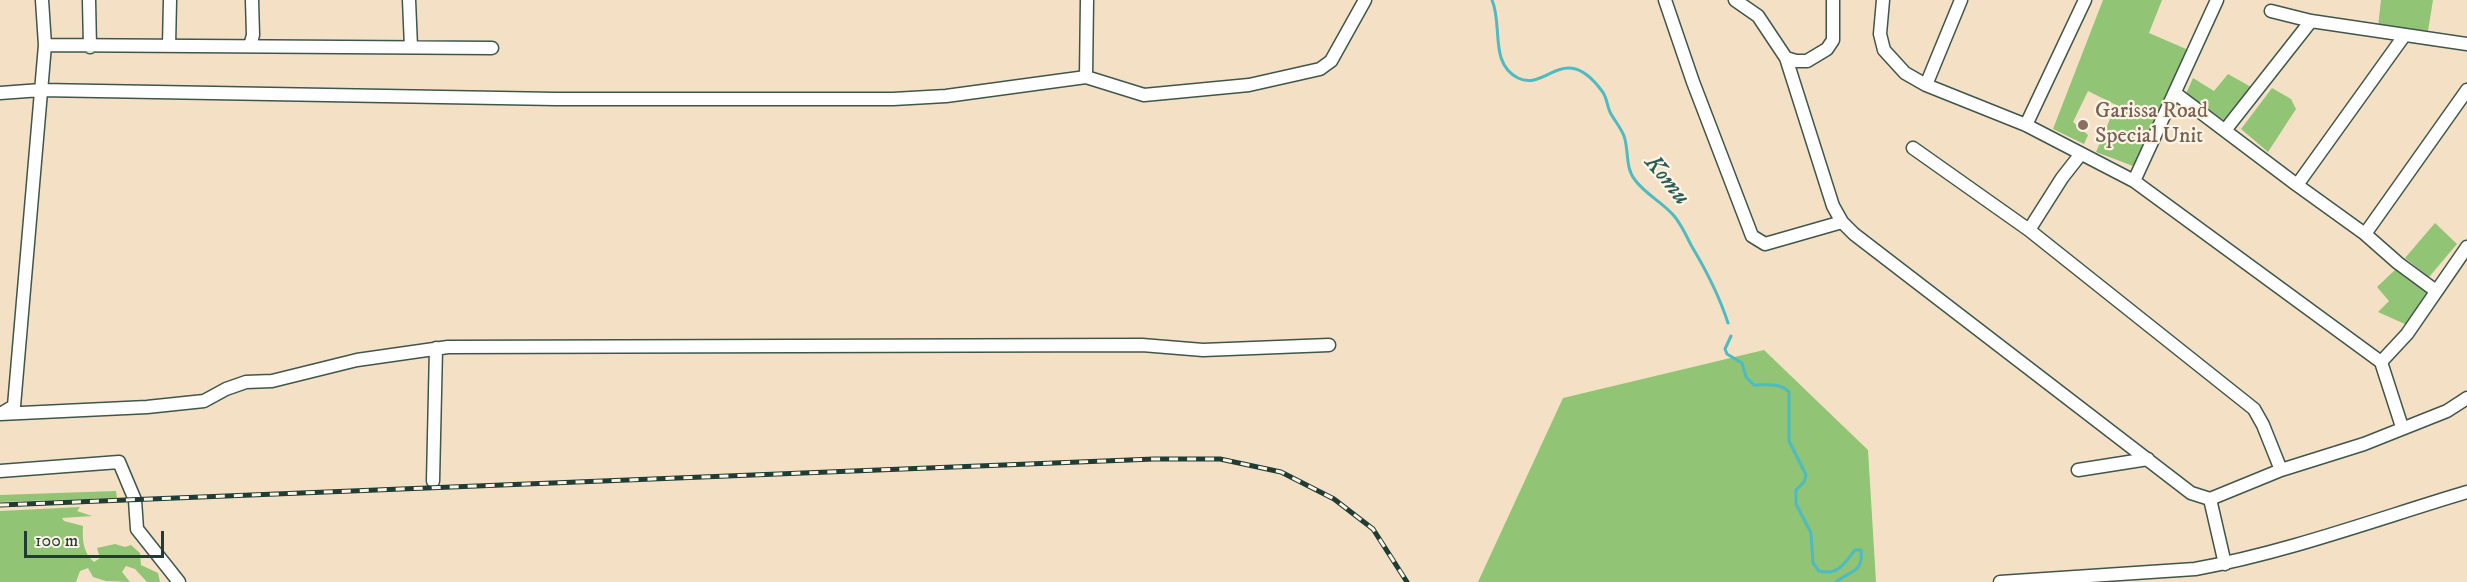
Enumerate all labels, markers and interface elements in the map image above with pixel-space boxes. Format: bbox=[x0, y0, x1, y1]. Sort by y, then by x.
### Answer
place label: Garissa Road Special Unit bbox=[2095, 99, 2208, 150]
marker: Garissa Road Special Unit bbox=[2076, 118, 2090, 132]
water label: Komu bbox=[1637, 150, 1695, 212]
scale bar bbox=[27, 519, 166, 557]
text: 100 m bbox=[35, 530, 78, 552]

